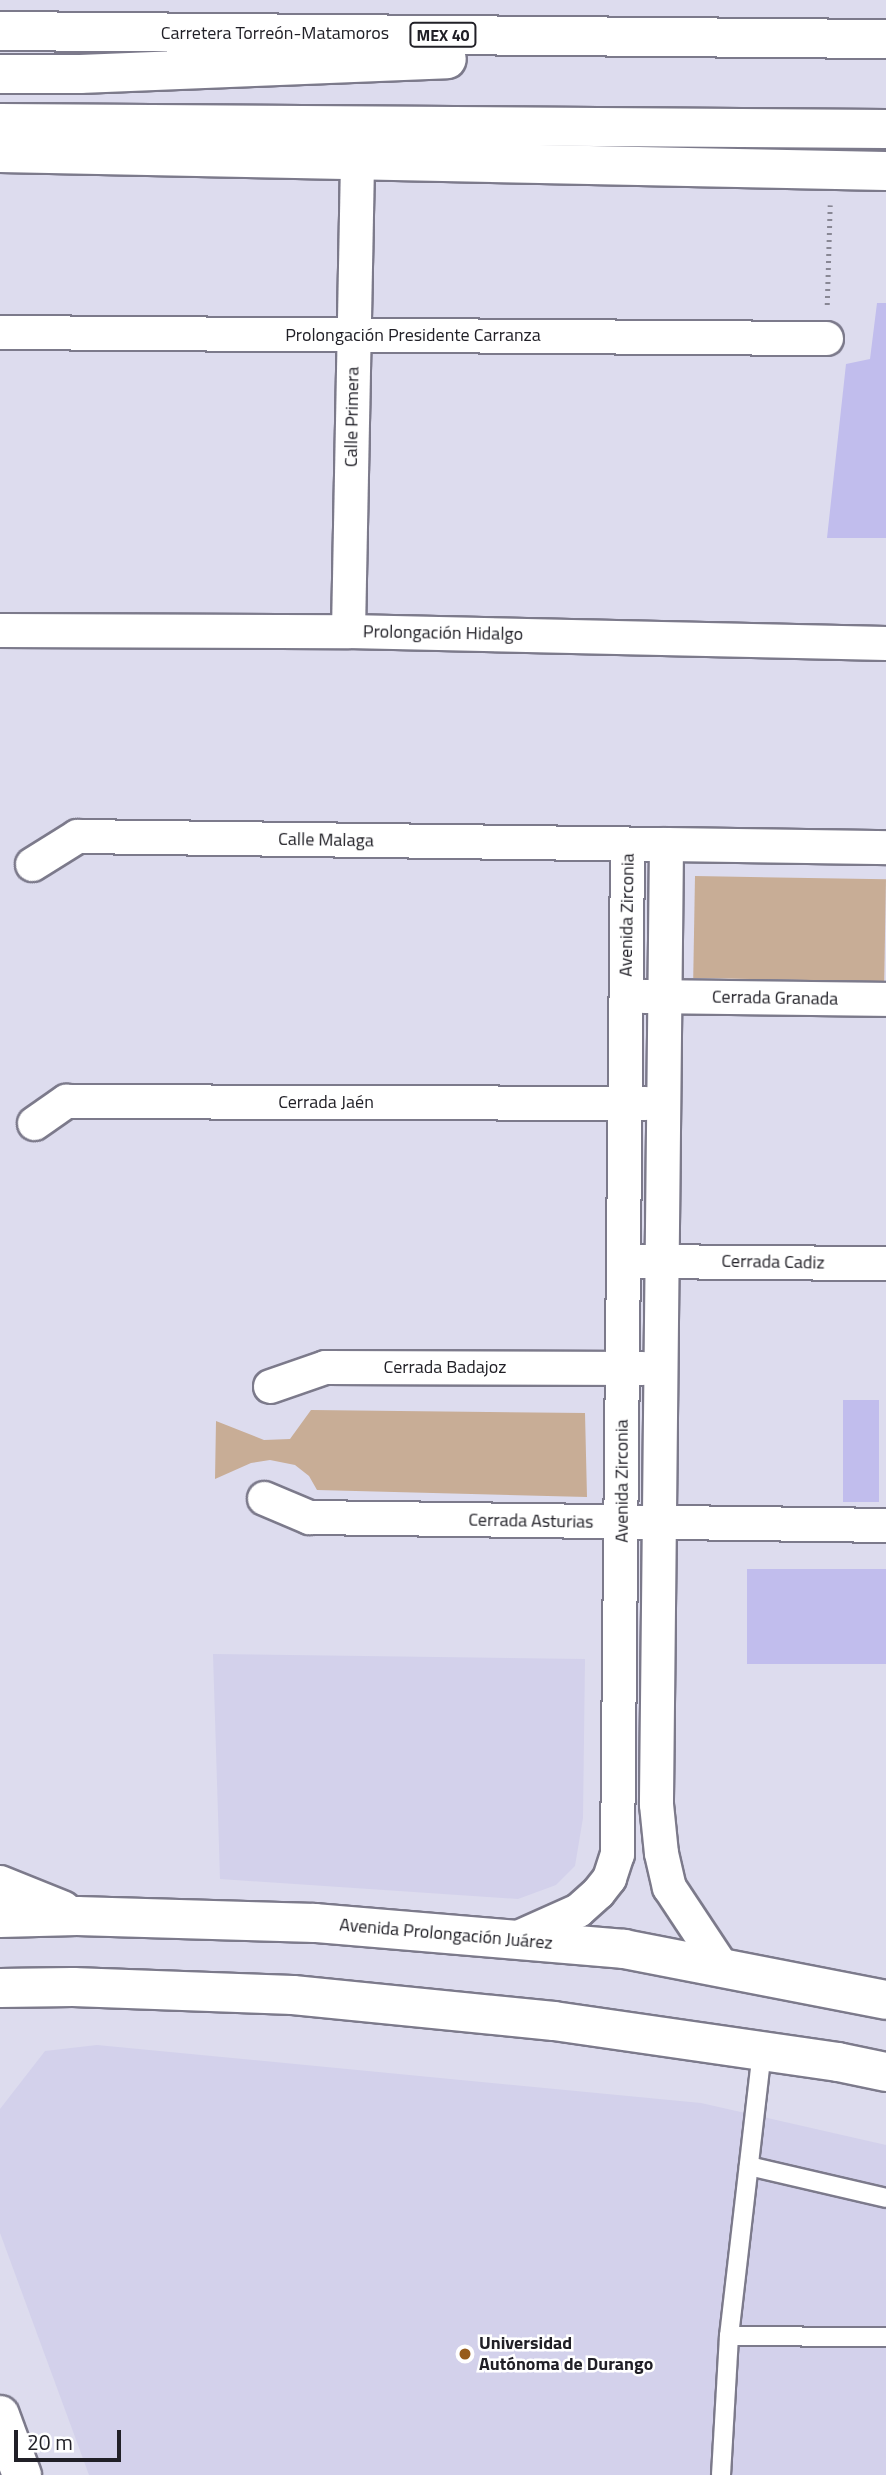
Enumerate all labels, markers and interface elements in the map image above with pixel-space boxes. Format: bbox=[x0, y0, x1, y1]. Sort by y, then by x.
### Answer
street label: Carretera Torreón-Matamoros bbox=[161, 22, 389, 44]
road number: MEX 40 bbox=[408, 22, 478, 48]
street label: Prolongación Presidente Carranza bbox=[285, 324, 541, 346]
street label: Calle Primera bbox=[340, 367, 364, 467]
street label: Prolongación Hidalgo bbox=[363, 621, 523, 645]
street label: Calle Malaga bbox=[278, 828, 374, 852]
street label: Avenida Zirconia bbox=[615, 853, 639, 977]
street label: Cerrada Granada bbox=[712, 986, 838, 1010]
street label: Cerrada Jaén bbox=[278, 1091, 374, 1113]
street label: Cerrada Cadiz bbox=[721, 1250, 825, 1274]
street label: Cerrada Badajoz bbox=[384, 1356, 506, 1378]
street label: Avenida Zirconia bbox=[611, 1419, 633, 1543]
street label: Cerrada Asturias bbox=[468, 1509, 594, 1533]
street label: Avenida Prolongación Juárez bbox=[338, 1914, 554, 1954]
place label: Universidad Autónoma de Durango bbox=[479, 2333, 653, 2376]
marker: Universidad Autónoma de Durango bbox=[457, 2346, 473, 2362]
scale bar bbox=[18, 2416, 124, 2460]
text: 20 m bbox=[27, 2426, 73, 2458]

